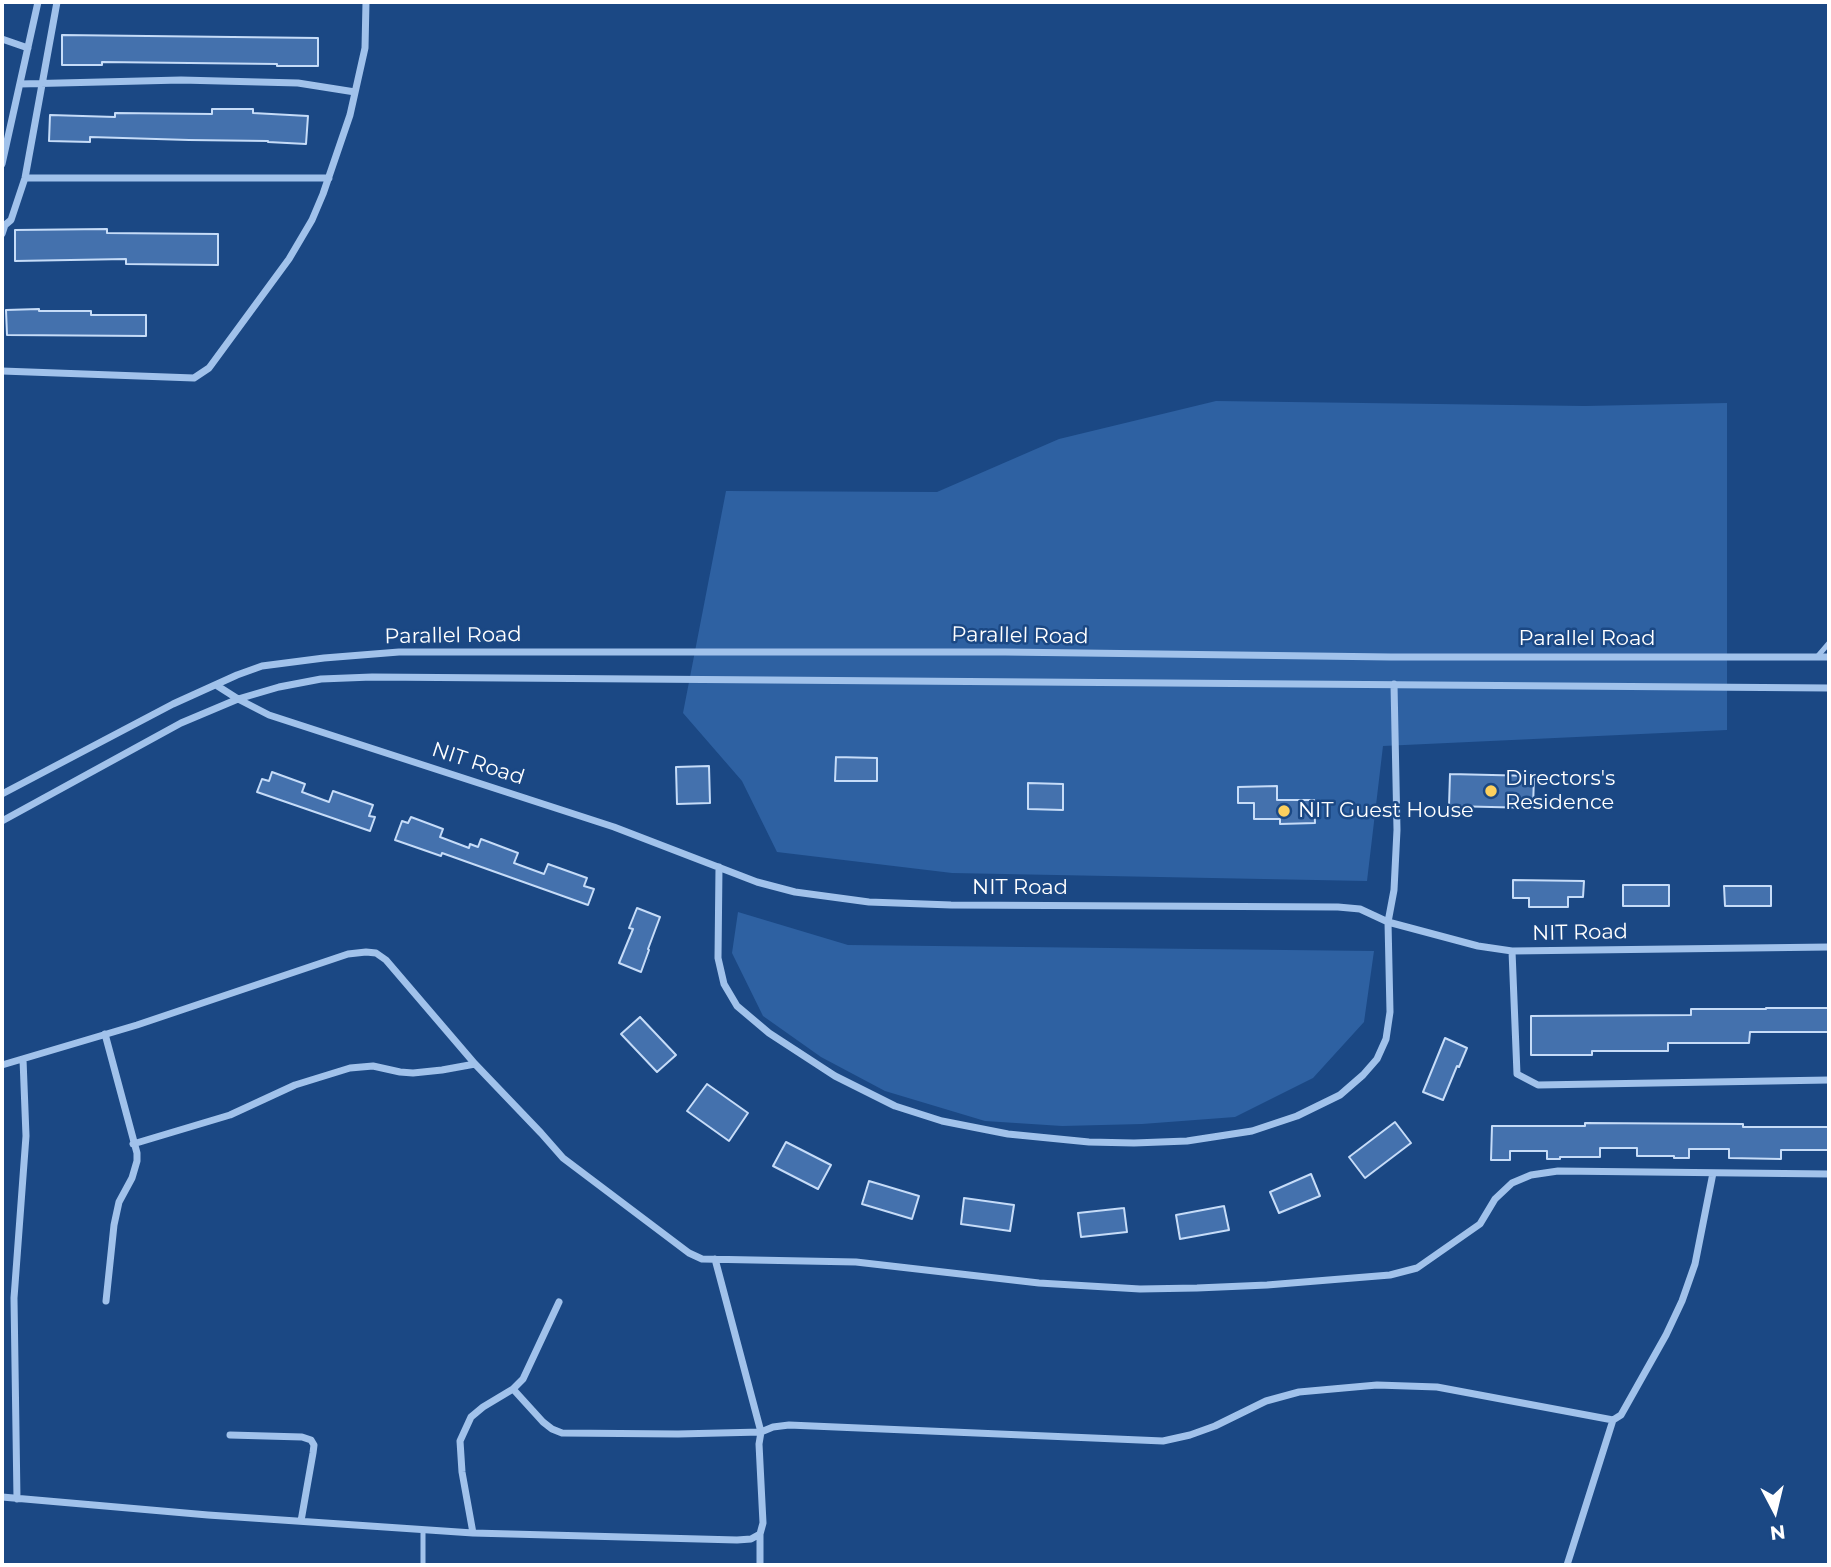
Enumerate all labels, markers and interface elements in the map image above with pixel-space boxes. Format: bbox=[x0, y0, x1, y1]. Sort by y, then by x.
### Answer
street label: Parallel Road bbox=[384, 622, 522, 650]
street label: Parallel Road bbox=[951, 622, 1089, 650]
street label: Parallel Road bbox=[1518, 626, 1656, 652]
street label: NIT Road bbox=[429, 737, 527, 791]
place label: Directors's Residence bbox=[1505, 766, 1615, 816]
marker: Directors's Residence bbox=[1483, 783, 1499, 799]
place label: NIT Guest House bbox=[1298, 798, 1474, 824]
marker: NIT Guest House bbox=[1276, 803, 1292, 819]
street label: NIT Road bbox=[972, 875, 1068, 901]
street label: NIT Road bbox=[1532, 920, 1628, 946]
north arrow bbox=[1740, 1476, 1810, 1546]
text: N bbox=[1769, 1520, 1787, 1545]

